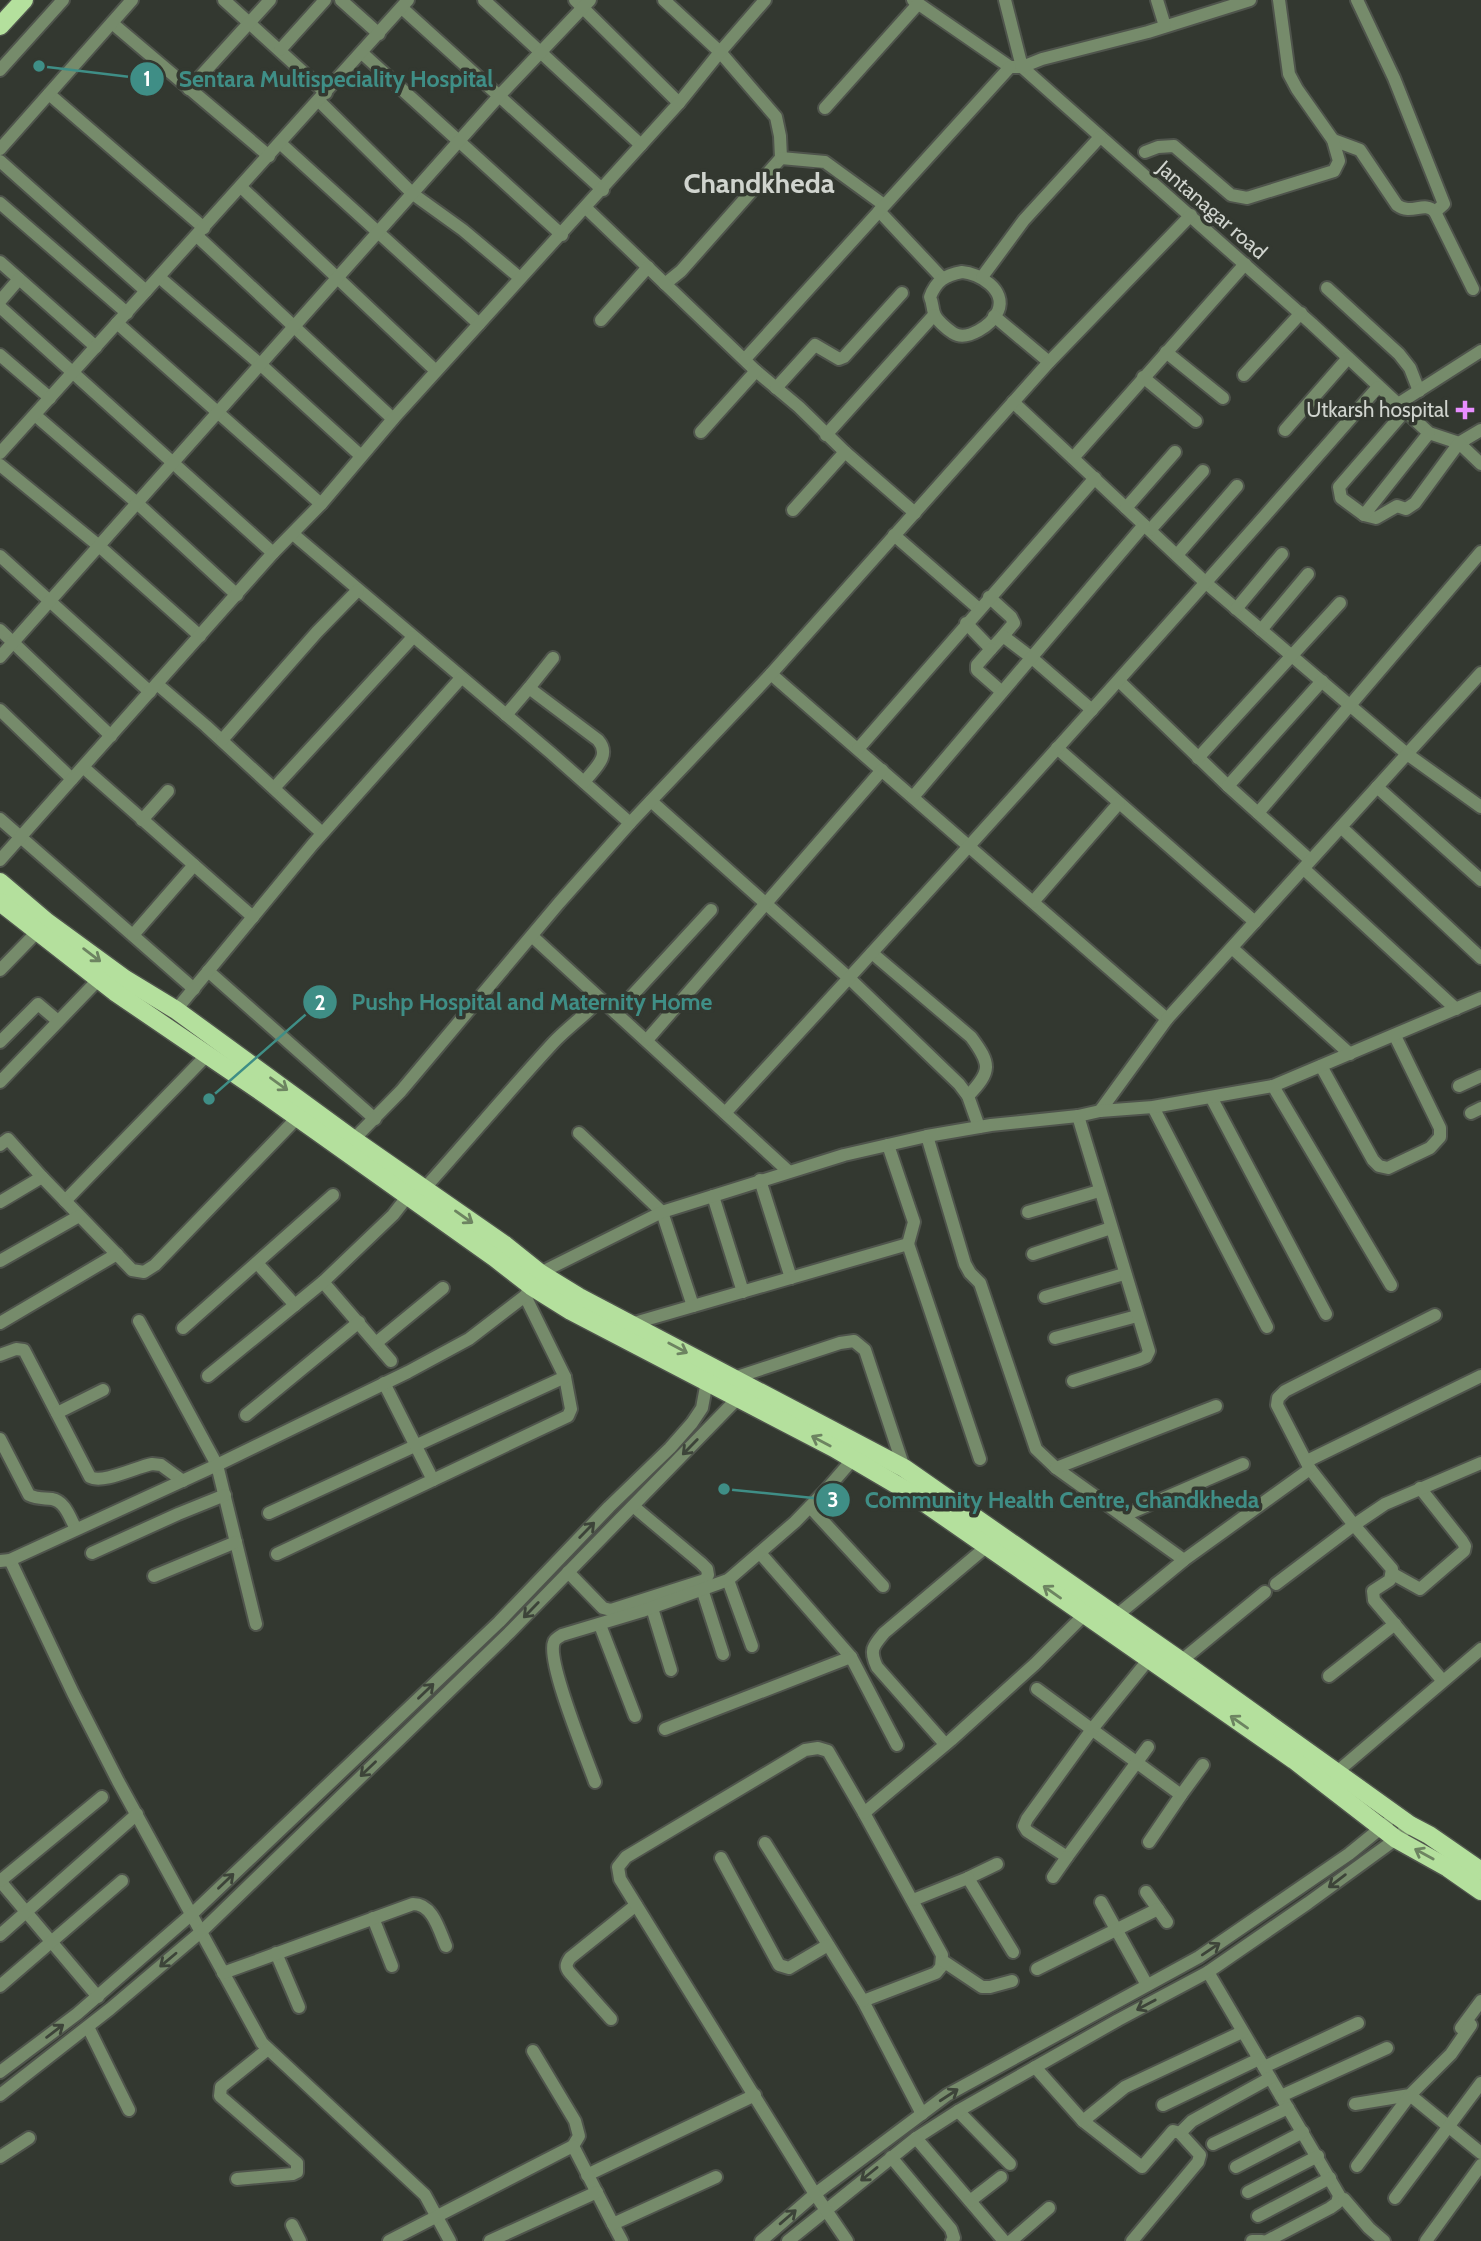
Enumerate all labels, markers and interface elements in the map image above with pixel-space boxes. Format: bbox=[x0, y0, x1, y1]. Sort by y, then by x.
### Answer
callout: Sentara Multispeciality Hospital bbox=[130, 57, 508, 101]
text: Sentara Multispeciality Hospital bbox=[179, 65, 493, 93]
text: 1 bbox=[143, 66, 151, 91]
street label: Jantanagar road bbox=[1152, 154, 1272, 264]
district label: Chandkheda bbox=[683, 166, 835, 200]
place label: Utkarsh hospital bbox=[1306, 397, 1449, 422]
marker: Utkarsh hospital bbox=[1455, 400, 1475, 420]
one-way arrow bbox=[82, 947, 101, 962]
callout: Pushp Hospital and Maternity Home bbox=[303, 980, 727, 1024]
text: Pushp Hospital and Maternity Home bbox=[352, 988, 713, 1016]
text: 2 bbox=[314, 990, 326, 1015]
one-way arrow bbox=[269, 1077, 287, 1092]
one-way arrow bbox=[454, 1210, 473, 1224]
one-way arrow bbox=[667, 1342, 688, 1356]
one-way arrow bbox=[811, 1434, 831, 1448]
one-way arrow bbox=[681, 1439, 698, 1456]
callout: Community Health Centre, Chandkheda bbox=[816, 1478, 1273, 1522]
text: Community Health Centre, Chandkheda bbox=[865, 1486, 1260, 1514]
text: 3 bbox=[827, 1487, 839, 1512]
one-way arrow bbox=[579, 1522, 596, 1539]
one-way arrow bbox=[1043, 1585, 1062, 1599]
one-way arrow bbox=[522, 1602, 539, 1619]
one-way arrow bbox=[417, 1682, 434, 1699]
one-way arrow bbox=[1230, 1715, 1249, 1729]
one-way arrow bbox=[360, 1761, 377, 1778]
one-way arrow bbox=[1414, 1847, 1434, 1861]
one-way arrow bbox=[217, 1873, 234, 1890]
one-way arrow bbox=[1328, 1874, 1347, 1889]
one-way arrow bbox=[1201, 1941, 1221, 1955]
one-way arrow bbox=[159, 1952, 177, 1968]
one-way arrow bbox=[1137, 1998, 1157, 2012]
one-way arrow bbox=[45, 2024, 64, 2039]
one-way arrow bbox=[938, 2087, 958, 2101]
one-way arrow bbox=[861, 2167, 879, 2182]
one-way arrow bbox=[779, 2209, 797, 2225]

